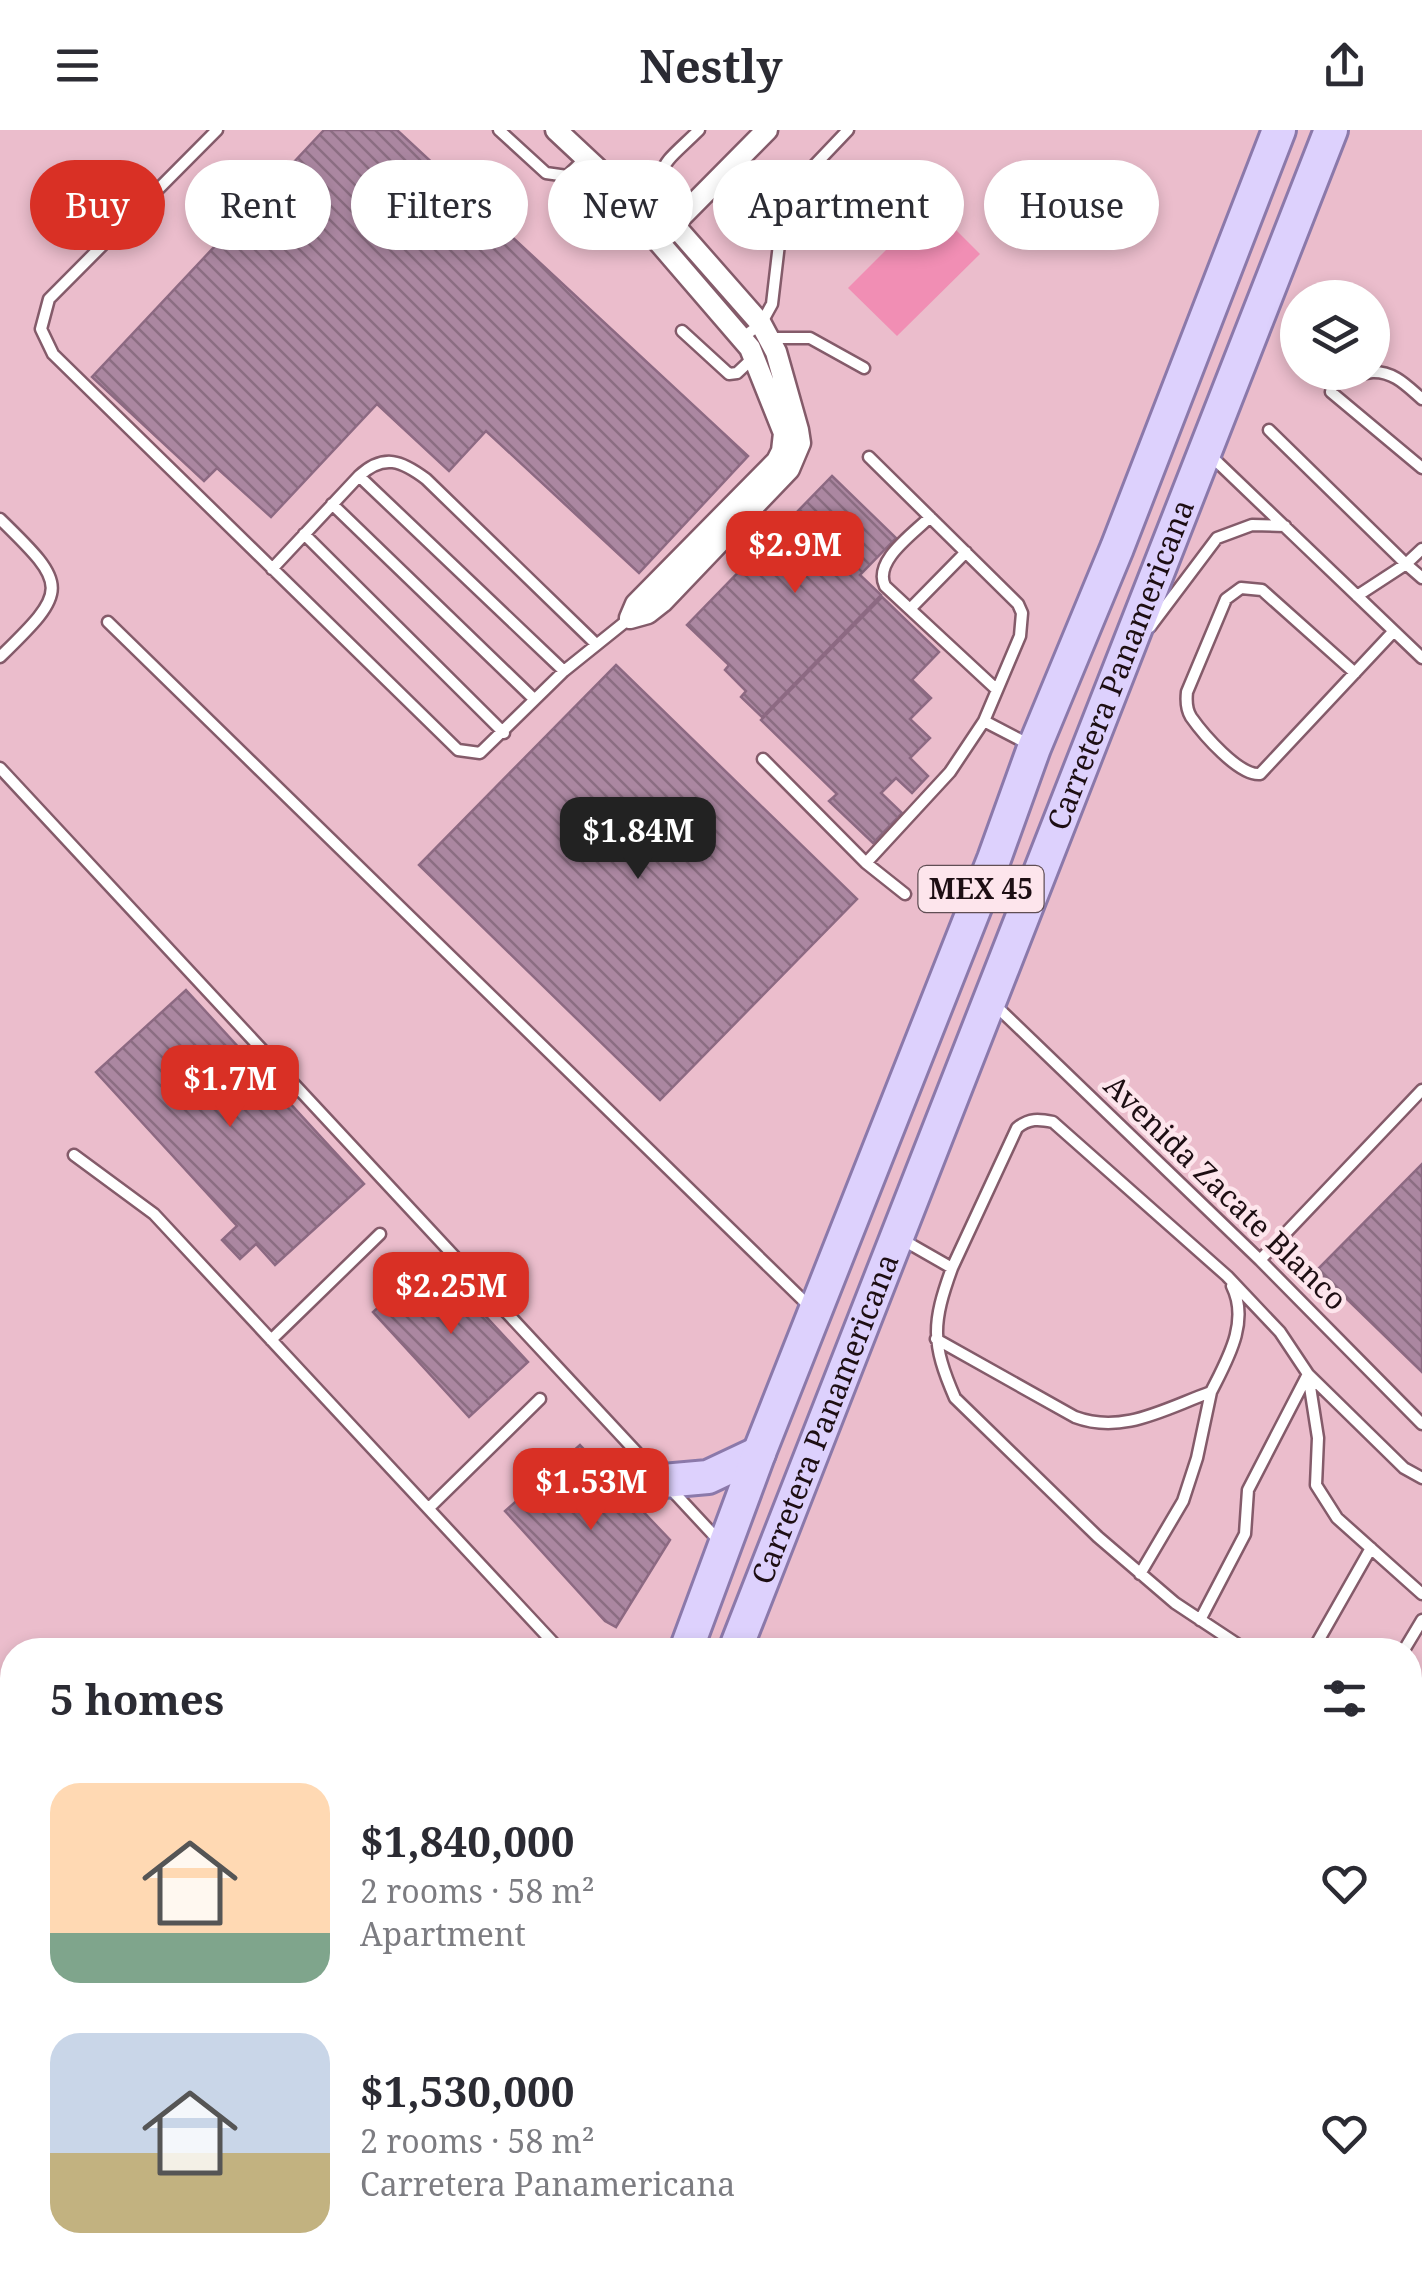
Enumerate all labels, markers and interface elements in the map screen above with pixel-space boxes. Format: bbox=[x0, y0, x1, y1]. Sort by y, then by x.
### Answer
text: Nestly bbox=[640, 35, 782, 96]
icon: menu bbox=[50, 38, 105, 93]
icon: share bbox=[1317, 38, 1372, 93]
chip: Buy bbox=[30, 160, 165, 250]
chip: Rent bbox=[185, 160, 331, 250]
chip: Filters bbox=[351, 160, 528, 250]
chip: New bbox=[548, 160, 693, 250]
chip: Apartment bbox=[713, 160, 964, 250]
chip: House bbox=[984, 160, 1159, 250]
map controls bbox=[1280, 280, 1390, 390]
button: layers bbox=[1280, 280, 1390, 390]
street label: Carretera Panamericana bbox=[1037, 493, 1203, 836]
pin: $2.9M bbox=[725, 511, 865, 596]
text: $2.9M bbox=[748, 522, 842, 565]
pin: $1.84M bbox=[557, 797, 719, 882]
text: $1.84M bbox=[582, 808, 694, 851]
road number: MEX 45 bbox=[918, 866, 1044, 912]
pin: $1.7M bbox=[160, 1045, 300, 1130]
text: $1.7M bbox=[183, 1056, 277, 1099]
street label: Avenida Zacate Blanco bbox=[1096, 1065, 1356, 1319]
street label: Carretera Panamericana bbox=[741, 1247, 907, 1590]
pin: $2.25M bbox=[370, 1252, 532, 1337]
text: $2.25M bbox=[395, 1263, 507, 1306]
pin: $1.53M bbox=[510, 1448, 672, 1533]
text: $1.53M bbox=[535, 1459, 647, 1502]
text: 5 homes bbox=[50, 1670, 224, 1727]
icon: filters bbox=[1317, 1671, 1372, 1726]
text: $1,840,000 bbox=[360, 1812, 575, 1869]
icon: home bbox=[130, 1823, 250, 1943]
icon: heart bbox=[1317, 1856, 1372, 1911]
text: 2 rooms · 58 m² bbox=[360, 1869, 595, 1912]
text: Apartment bbox=[360, 1912, 526, 1955]
text: $1,530,000 bbox=[360, 2062, 575, 2119]
icon: home bbox=[130, 2073, 250, 2193]
icon: heart bbox=[1317, 2106, 1372, 2161]
text: 2 rooms · 58 m² bbox=[360, 2119, 595, 2162]
text: Carretera Panamericana bbox=[360, 2162, 735, 2205]

